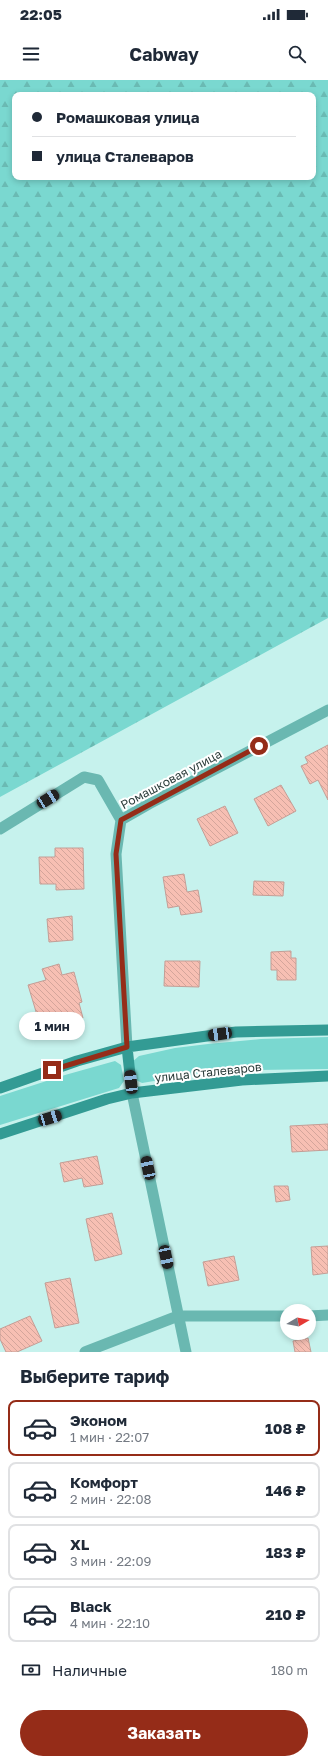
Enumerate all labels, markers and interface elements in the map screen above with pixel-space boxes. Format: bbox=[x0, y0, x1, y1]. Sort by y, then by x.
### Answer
text: 22:05 bbox=[20, 5, 62, 23]
icon: menu bbox=[20, 43, 42, 65]
text: Cabway bbox=[129, 43, 199, 65]
icon: search bbox=[286, 43, 308, 65]
text: Ромашковая улица bbox=[56, 108, 199, 126]
text: улица Сталеваров bbox=[56, 147, 194, 165]
route start bbox=[250, 737, 268, 755]
street label: Ромашковая улица bbox=[118, 746, 224, 812]
car bbox=[35, 788, 61, 810]
callout: 1 мин bbox=[19, 1012, 85, 1040]
text: 1 мин bbox=[34, 1018, 70, 1034]
car bbox=[207, 1026, 233, 1042]
street label: улица Сталеваров bbox=[154, 1059, 263, 1085]
route end bbox=[43, 1061, 61, 1079]
car bbox=[124, 1069, 138, 1095]
car bbox=[37, 1109, 63, 1127]
car bbox=[140, 1155, 156, 1181]
car bbox=[158, 1244, 174, 1270]
north arrow bbox=[280, 1304, 316, 1340]
map controls bbox=[280, 1304, 316, 1340]
text: Выберите тариф bbox=[20, 1365, 169, 1387]
icon: car bbox=[22, 1410, 58, 1446]
text: Эконом bbox=[70, 1411, 127, 1429]
text: 108 ₽ bbox=[265, 1419, 306, 1437]
text: 1 мин · 22:07 bbox=[70, 1429, 149, 1445]
icon: car bbox=[22, 1472, 58, 1508]
text: Комфорт bbox=[70, 1473, 138, 1491]
text: 146 ₽ bbox=[265, 1481, 306, 1499]
text: 2 мин · 22:08 bbox=[70, 1491, 151, 1507]
icon: car bbox=[22, 1534, 58, 1570]
text: XL bbox=[70, 1535, 89, 1553]
text: 183 ₽ bbox=[266, 1543, 306, 1561]
text: 3 мин · 22:09 bbox=[70, 1553, 151, 1569]
icon: car bbox=[22, 1596, 58, 1632]
text: Black bbox=[70, 1597, 112, 1615]
text: 210 ₽ bbox=[265, 1605, 306, 1623]
text: 4 мин · 22:10 bbox=[70, 1615, 150, 1631]
icon: cash bbox=[20, 1659, 42, 1681]
text: Наличные bbox=[52, 1661, 127, 1679]
text: 180 m bbox=[271, 1662, 308, 1678]
button: Заказать bbox=[20, 1710, 308, 1756]

